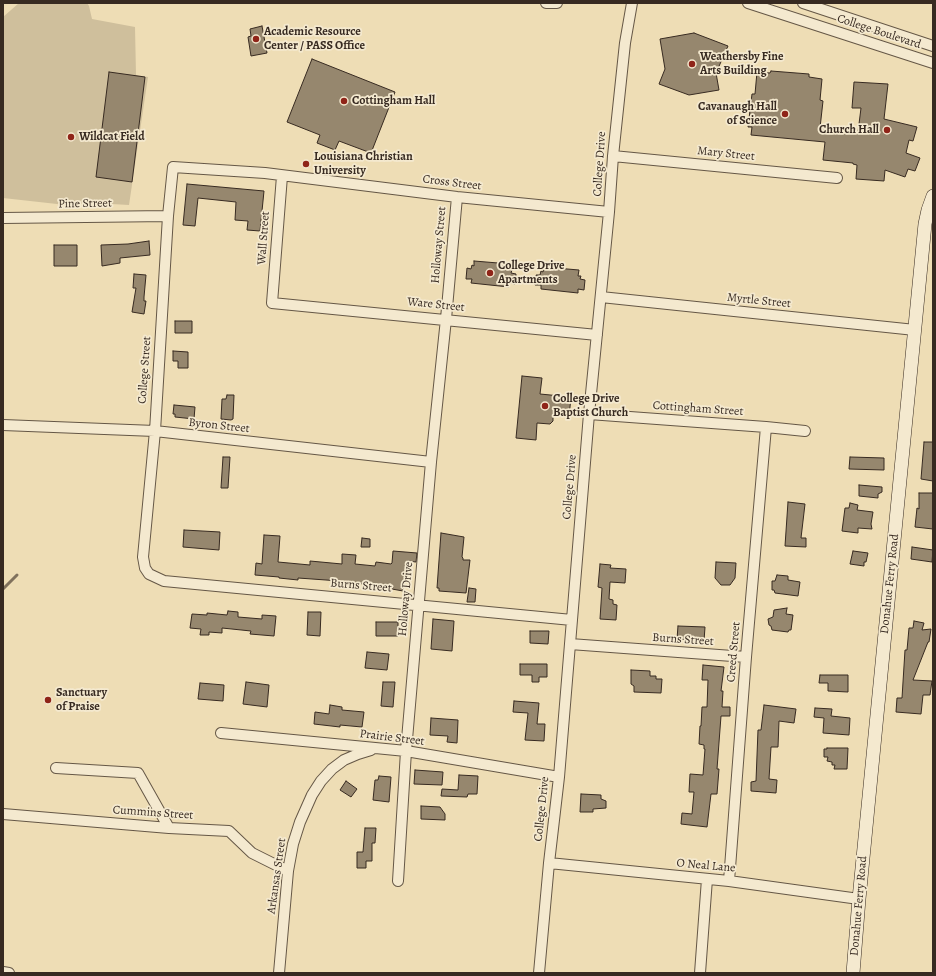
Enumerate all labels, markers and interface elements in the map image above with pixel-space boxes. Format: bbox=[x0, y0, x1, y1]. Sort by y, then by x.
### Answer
street label: College Boulevard bbox=[835, 12, 923, 52]
place label: Academic Resource Center / PASS Office bbox=[264, 25, 365, 53]
marker: Academic Resource Center / PASS Office bbox=[251, 34, 261, 44]
place label: Weathersby Fine Arts Building bbox=[700, 50, 784, 78]
marker: Weathersby Fine Arts Building bbox=[687, 59, 697, 69]
place label: Cottingham Hall bbox=[352, 94, 435, 108]
marker: Cottingham Hall bbox=[339, 96, 349, 106]
place label: Cavanaugh Hall of Science bbox=[698, 100, 777, 128]
marker: Cavanaugh Hall of Science bbox=[780, 109, 790, 119]
place label: Church Hall bbox=[819, 123, 879, 137]
marker: Church Hall bbox=[882, 125, 892, 135]
place label: Wildcat Field bbox=[79, 130, 145, 144]
street label: College Drive bbox=[591, 131, 609, 197]
marker: Wildcat Field bbox=[66, 132, 76, 142]
street label: Mary Street bbox=[697, 144, 755, 164]
place label: Louisiana Christian University bbox=[314, 150, 413, 178]
marker: Louisiana Christian University bbox=[301, 159, 311, 169]
street label: Cross Street bbox=[422, 172, 482, 194]
street label: Pine Street bbox=[58, 196, 112, 212]
street label: Holloway Street bbox=[428, 206, 450, 284]
street label: Wall Street bbox=[255, 211, 273, 265]
place label: College Drive Apartments bbox=[498, 259, 565, 287]
marker: College Drive Apartments bbox=[485, 268, 495, 278]
street label: Myrtle Street bbox=[726, 290, 792, 312]
street label: Ware Street bbox=[407, 295, 465, 315]
street label: College Street bbox=[135, 336, 155, 404]
place label: College Drive Baptist Church bbox=[553, 392, 628, 420]
street label: Cottingham Street bbox=[652, 399, 744, 419]
marker: College Drive Baptist Church bbox=[540, 401, 550, 411]
street label: Byron Street bbox=[188, 416, 250, 436]
street label: College Drive bbox=[560, 454, 580, 520]
street label: Donahue Ferry Road bbox=[878, 533, 902, 635]
street label: Holloway Drive bbox=[396, 561, 416, 637]
street label: Burns Street bbox=[330, 576, 392, 596]
street label: Creed Street bbox=[724, 621, 744, 683]
street label: Burns Street bbox=[652, 631, 714, 649]
place label: Sanctuary of Praise bbox=[56, 686, 107, 714]
marker: Sanctuary of Praise bbox=[43, 695, 53, 705]
street label: Prairie Street bbox=[359, 727, 425, 749]
street label: College Drive bbox=[531, 776, 553, 842]
street label: Cummins Street bbox=[112, 803, 194, 823]
street label: Arkansas Street bbox=[265, 837, 289, 915]
street label: Donahue Ferry Road bbox=[847, 855, 871, 957]
street label: O Neal Lane bbox=[676, 856, 736, 876]

